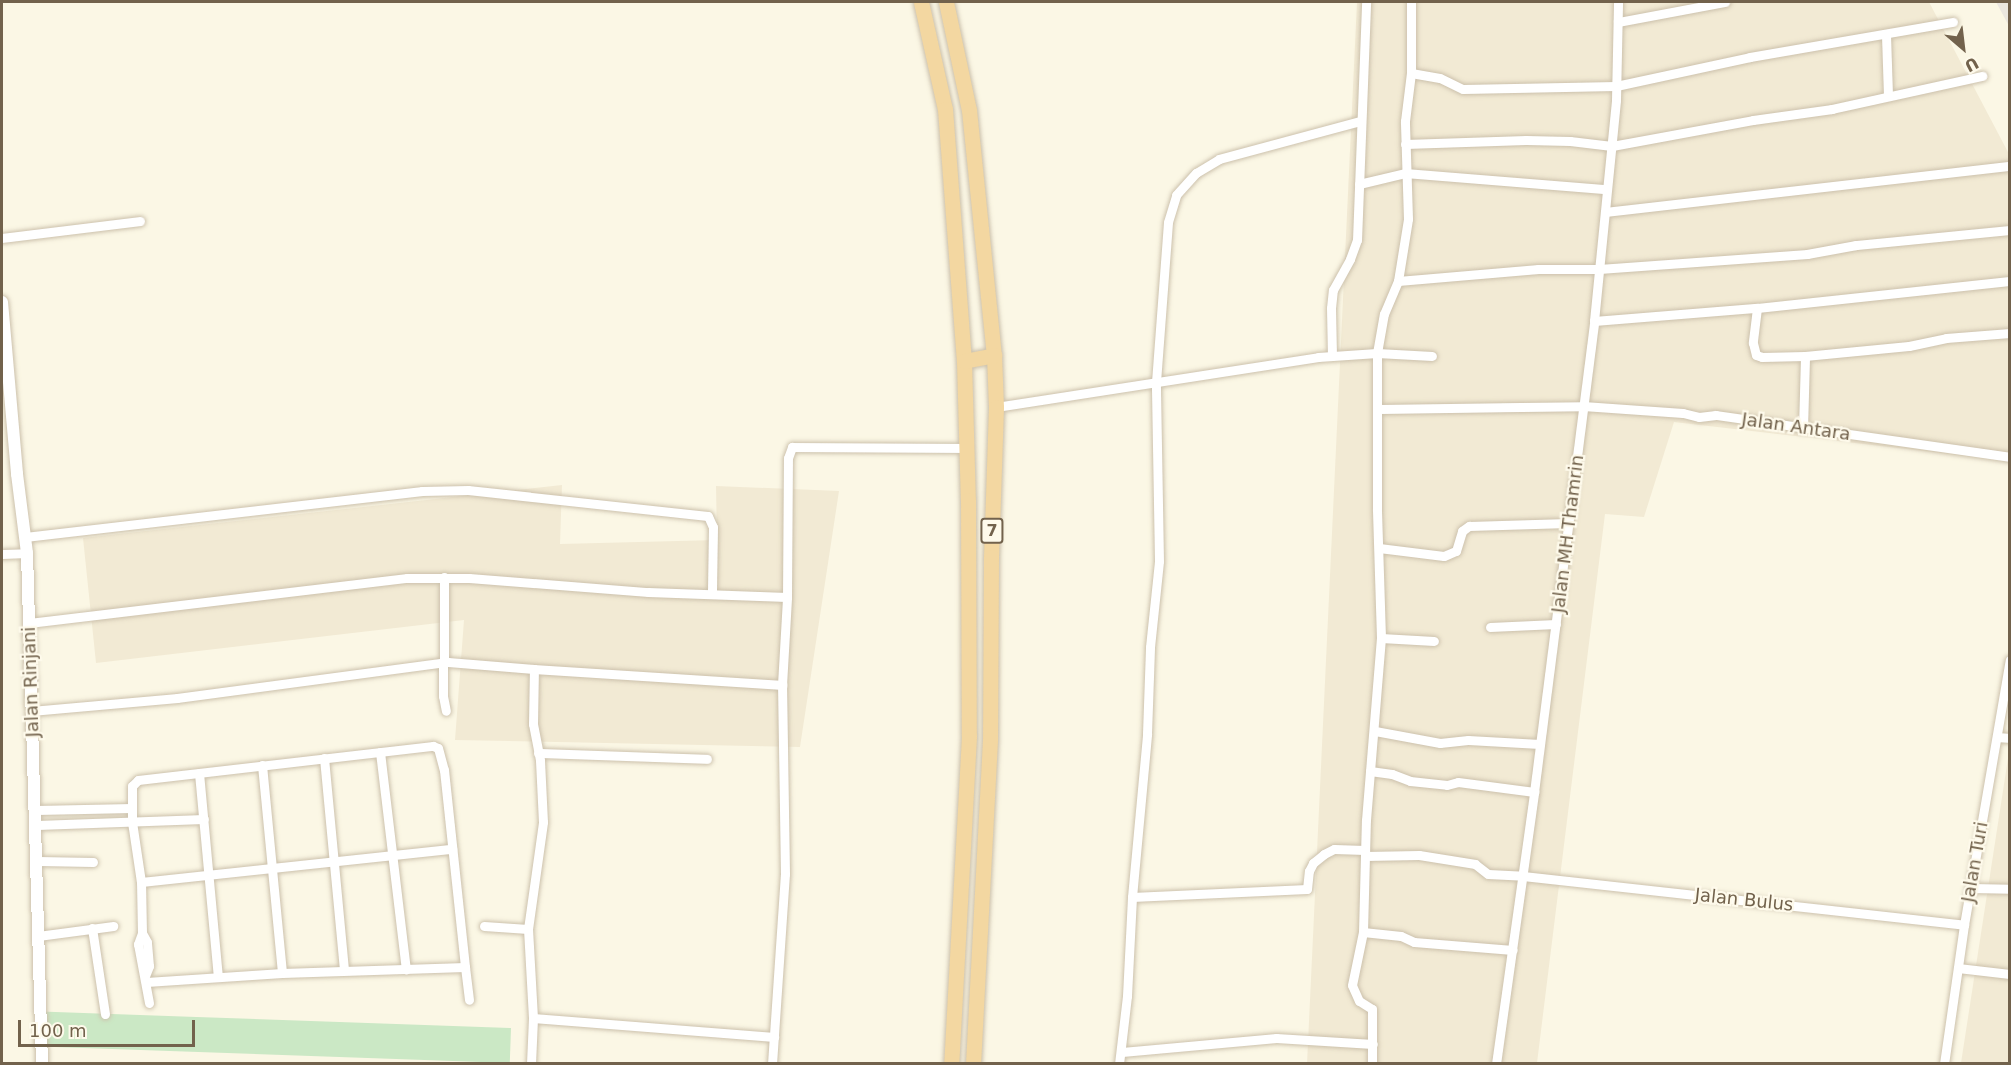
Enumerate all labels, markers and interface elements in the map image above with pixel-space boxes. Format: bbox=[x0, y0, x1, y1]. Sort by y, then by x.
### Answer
north arrow bbox=[1933, 18, 1993, 78]
text: U bbox=[1961, 53, 1982, 76]
street label: Jalan Antara bbox=[1740, 409, 1852, 445]
street label: Jalan MH Thamrin bbox=[1548, 454, 1588, 614]
road number: 7 bbox=[980, 518, 1004, 544]
street label: Jalan Rinjani bbox=[18, 626, 44, 738]
street label: Jalan Turi bbox=[1957, 820, 1993, 904]
street label: Jalan Bulus bbox=[1694, 884, 1794, 916]
scale bar bbox=[21, 1008, 198, 1046]
text: 100 m bbox=[29, 1020, 87, 1041]

